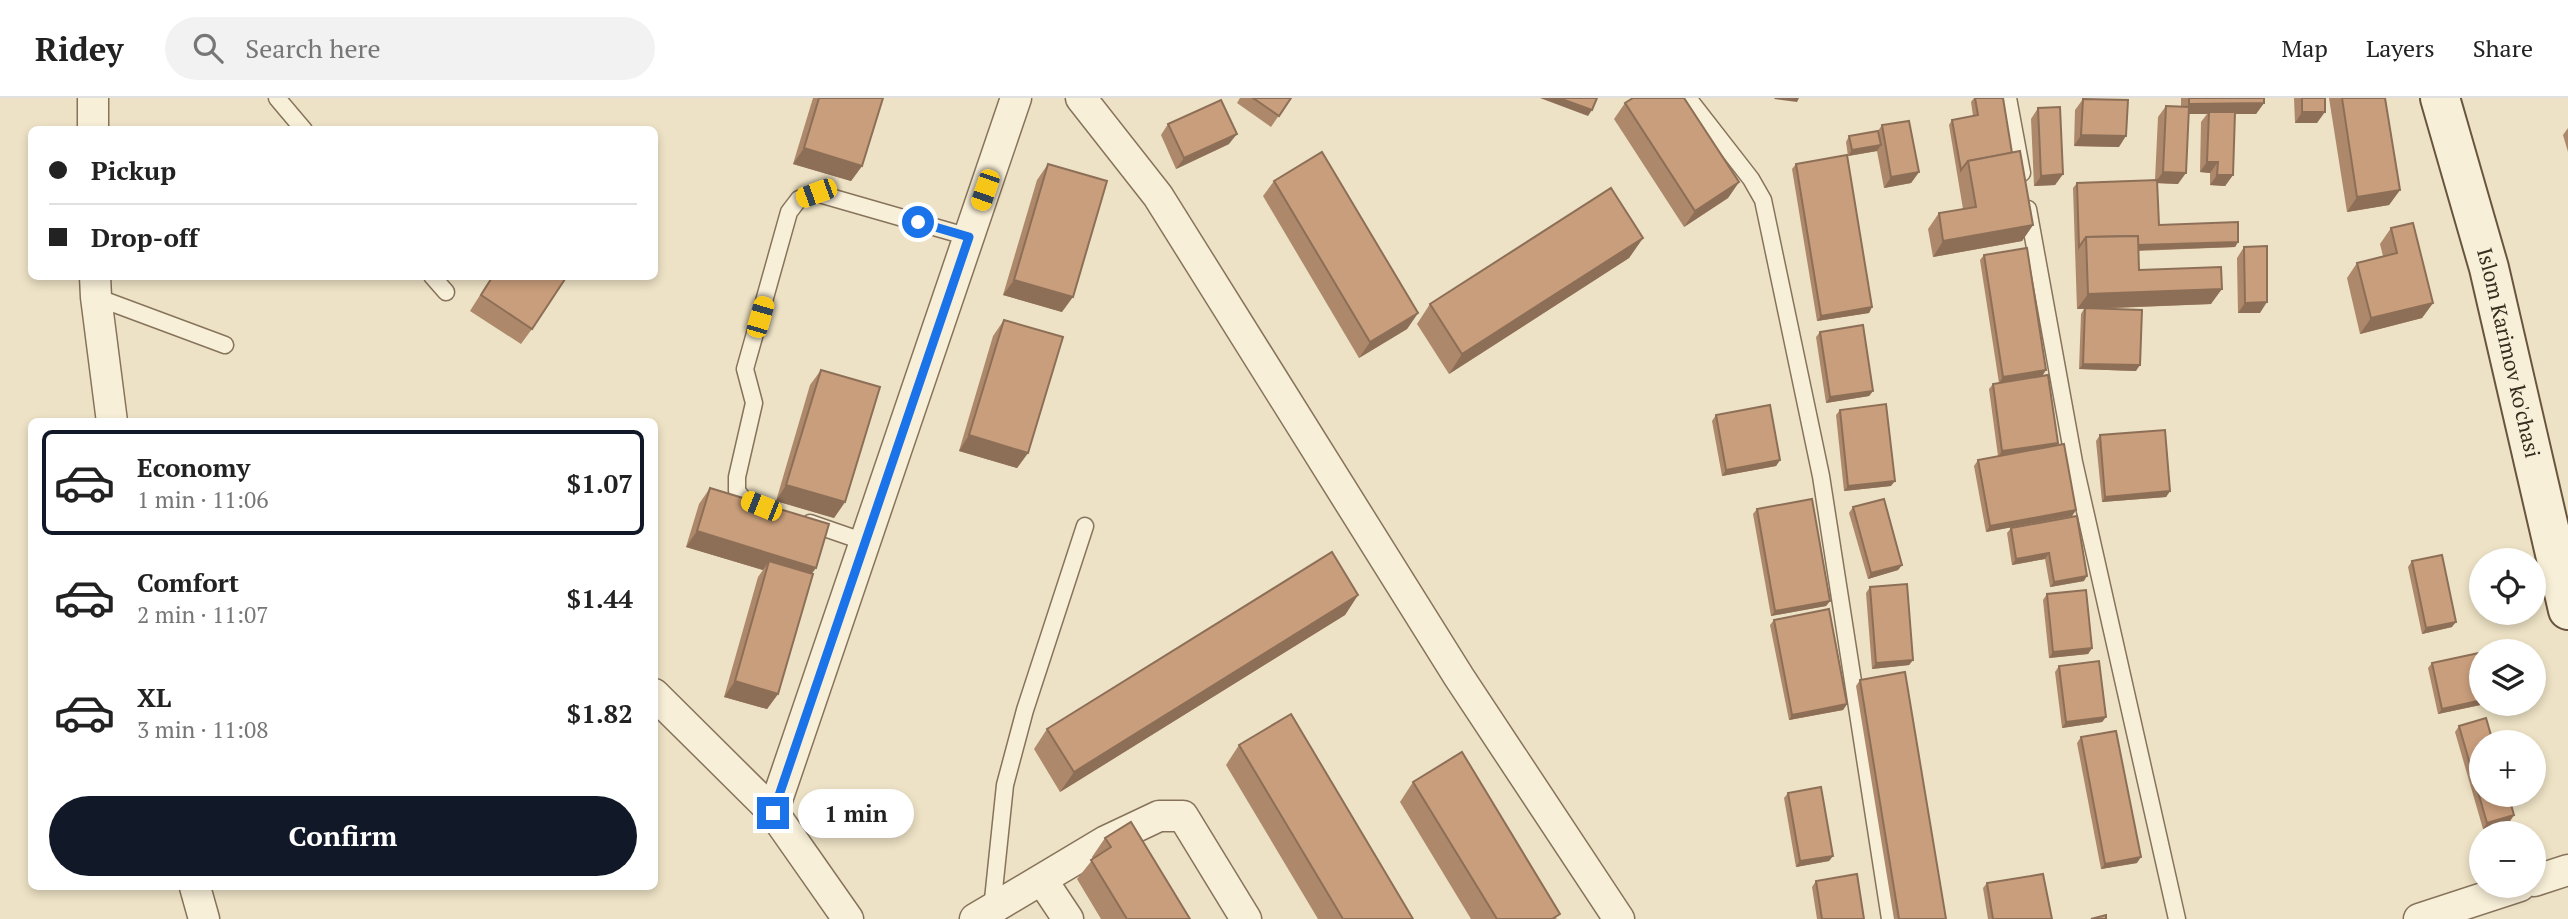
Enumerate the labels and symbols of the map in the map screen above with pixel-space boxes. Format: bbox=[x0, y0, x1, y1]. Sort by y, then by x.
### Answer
car bbox=[969, 167, 1002, 213]
car bbox=[793, 176, 840, 210]
route start bbox=[902, 206, 934, 238]
street label: Islom Karimov ko'chasi bbox=[2471, 244, 2547, 460]
car bbox=[745, 294, 776, 340]
car bbox=[738, 488, 785, 524]
callout: 1 min bbox=[798, 788, 913, 838]
route end bbox=[757, 797, 789, 829]

